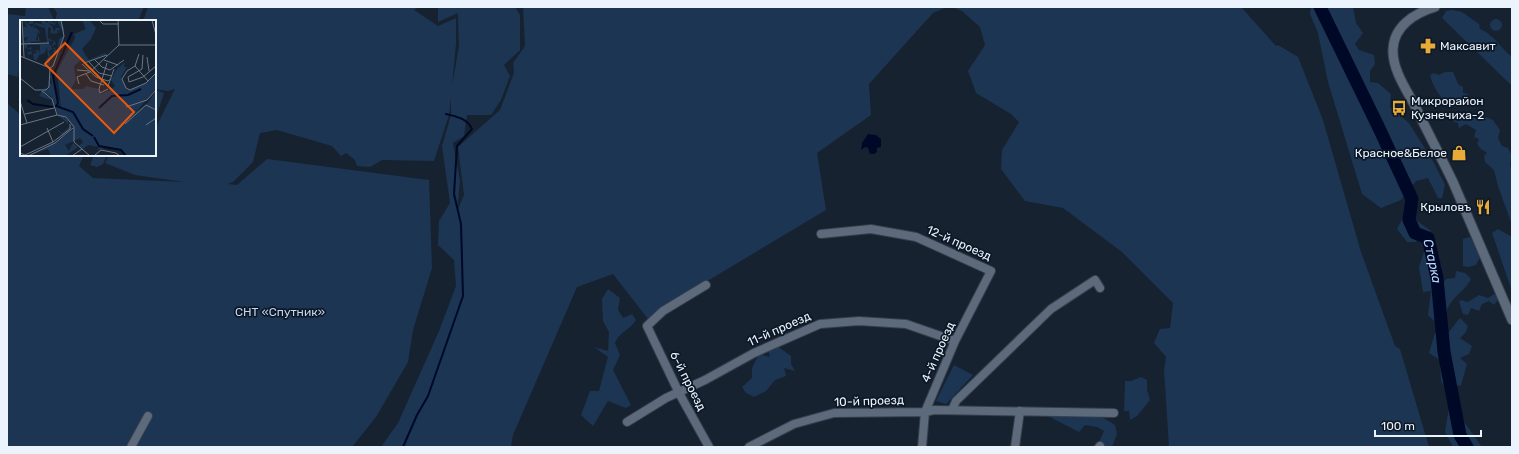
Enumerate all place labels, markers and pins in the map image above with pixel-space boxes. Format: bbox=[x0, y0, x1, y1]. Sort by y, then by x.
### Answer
pharmacy icon: Максавит bbox=[1419, 37, 1437, 55]
place label: Максавит bbox=[1440, 39, 1496, 53]
place label: Микрорайон Кузнечиха-2 bbox=[1411, 94, 1484, 122]
bus stop icon: Микрорайон Кузнечиха-2 bbox=[1390, 99, 1408, 117]
shop icon: Красное&Белое bbox=[1450, 144, 1468, 162]
place label: Красное&Белое bbox=[1355, 146, 1447, 160]
restaurant icon: Крыловъ bbox=[1474, 198, 1492, 216]
place label: Крыловъ bbox=[1420, 200, 1471, 214]

